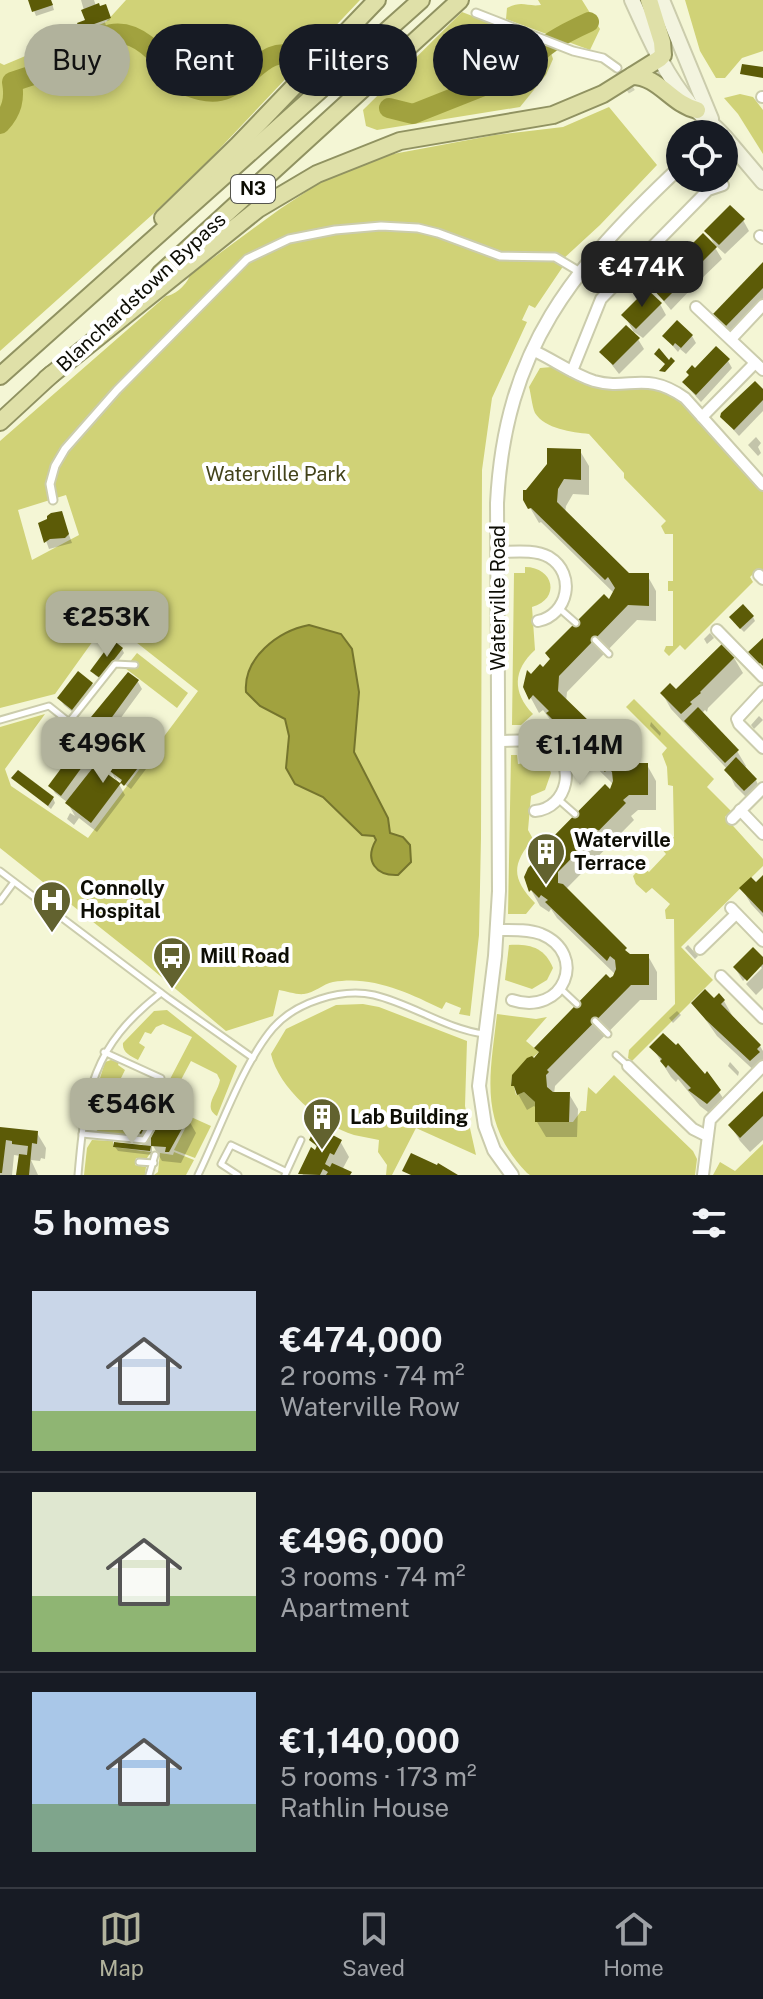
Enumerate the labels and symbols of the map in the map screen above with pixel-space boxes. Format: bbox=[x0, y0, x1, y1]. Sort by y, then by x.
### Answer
road number: N3 bbox=[231, 175, 275, 203]
street label: Blanchardstown Bypass bbox=[51, 207, 231, 377]
pin: €474K bbox=[586, 241, 698, 309]
park label: Waterville Park bbox=[206, 462, 346, 486]
street label: Waterville Road bbox=[486, 525, 510, 671]
pin: €253K bbox=[51, 591, 163, 659]
pin: €496K bbox=[47, 717, 159, 785]
pin: €1.14M bbox=[515, 719, 645, 787]
place label: Waterville Terrace bbox=[574, 828, 671, 875]
building icon: Waterville Terrace bbox=[525, 831, 567, 886]
place label: Connolly Hospital bbox=[80, 876, 165, 923]
hospital icon: Connolly Hospital bbox=[31, 879, 73, 934]
bus stop icon: Mill Road bbox=[151, 935, 193, 990]
place label: Mill Road bbox=[200, 944, 290, 968]
pin: €546K bbox=[76, 1078, 188, 1146]
building icon: Lab Building bbox=[301, 1096, 343, 1151]
place label: Lab Building bbox=[350, 1105, 469, 1129]

